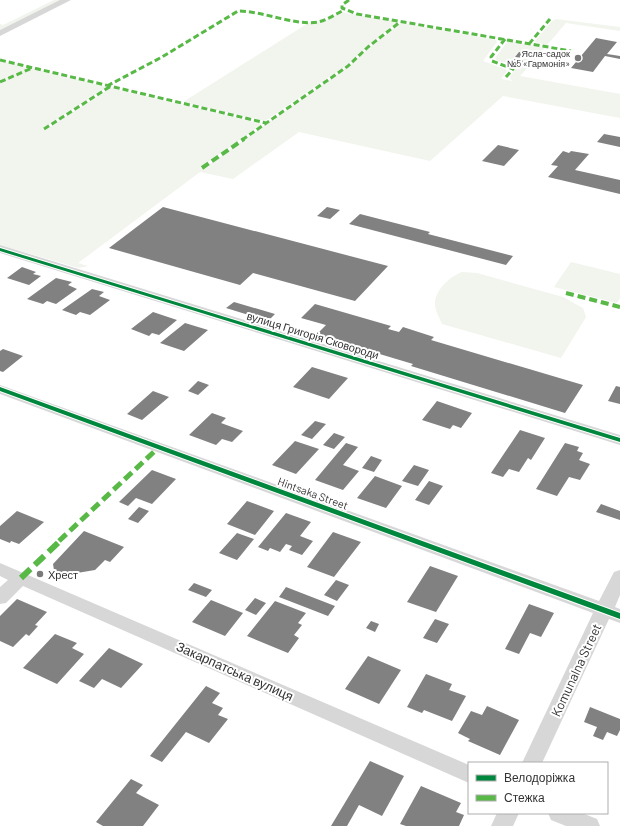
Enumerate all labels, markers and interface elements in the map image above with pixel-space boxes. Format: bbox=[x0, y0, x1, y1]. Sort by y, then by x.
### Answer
place label: Ясла-садок №5 «Гармонія» bbox=[507, 48, 570, 69]
marker: Ясла-садок №5 «Гармонія» bbox=[573, 53, 583, 63]
street label: вулиця Григорія Сковороди bbox=[245, 309, 381, 361]
street label: Hintsaka Street bbox=[276, 474, 350, 512]
place label: Хрест bbox=[48, 568, 78, 581]
marker: Хрест bbox=[35, 569, 45, 579]
street label: Komunalna Street bbox=[547, 621, 605, 719]
street label: Закарпатська вулиця bbox=[174, 638, 296, 704]
legend bbox=[468, 762, 608, 814]
text: Велодоріжка bbox=[504, 770, 575, 785]
text: Стежка bbox=[504, 790, 545, 804]

